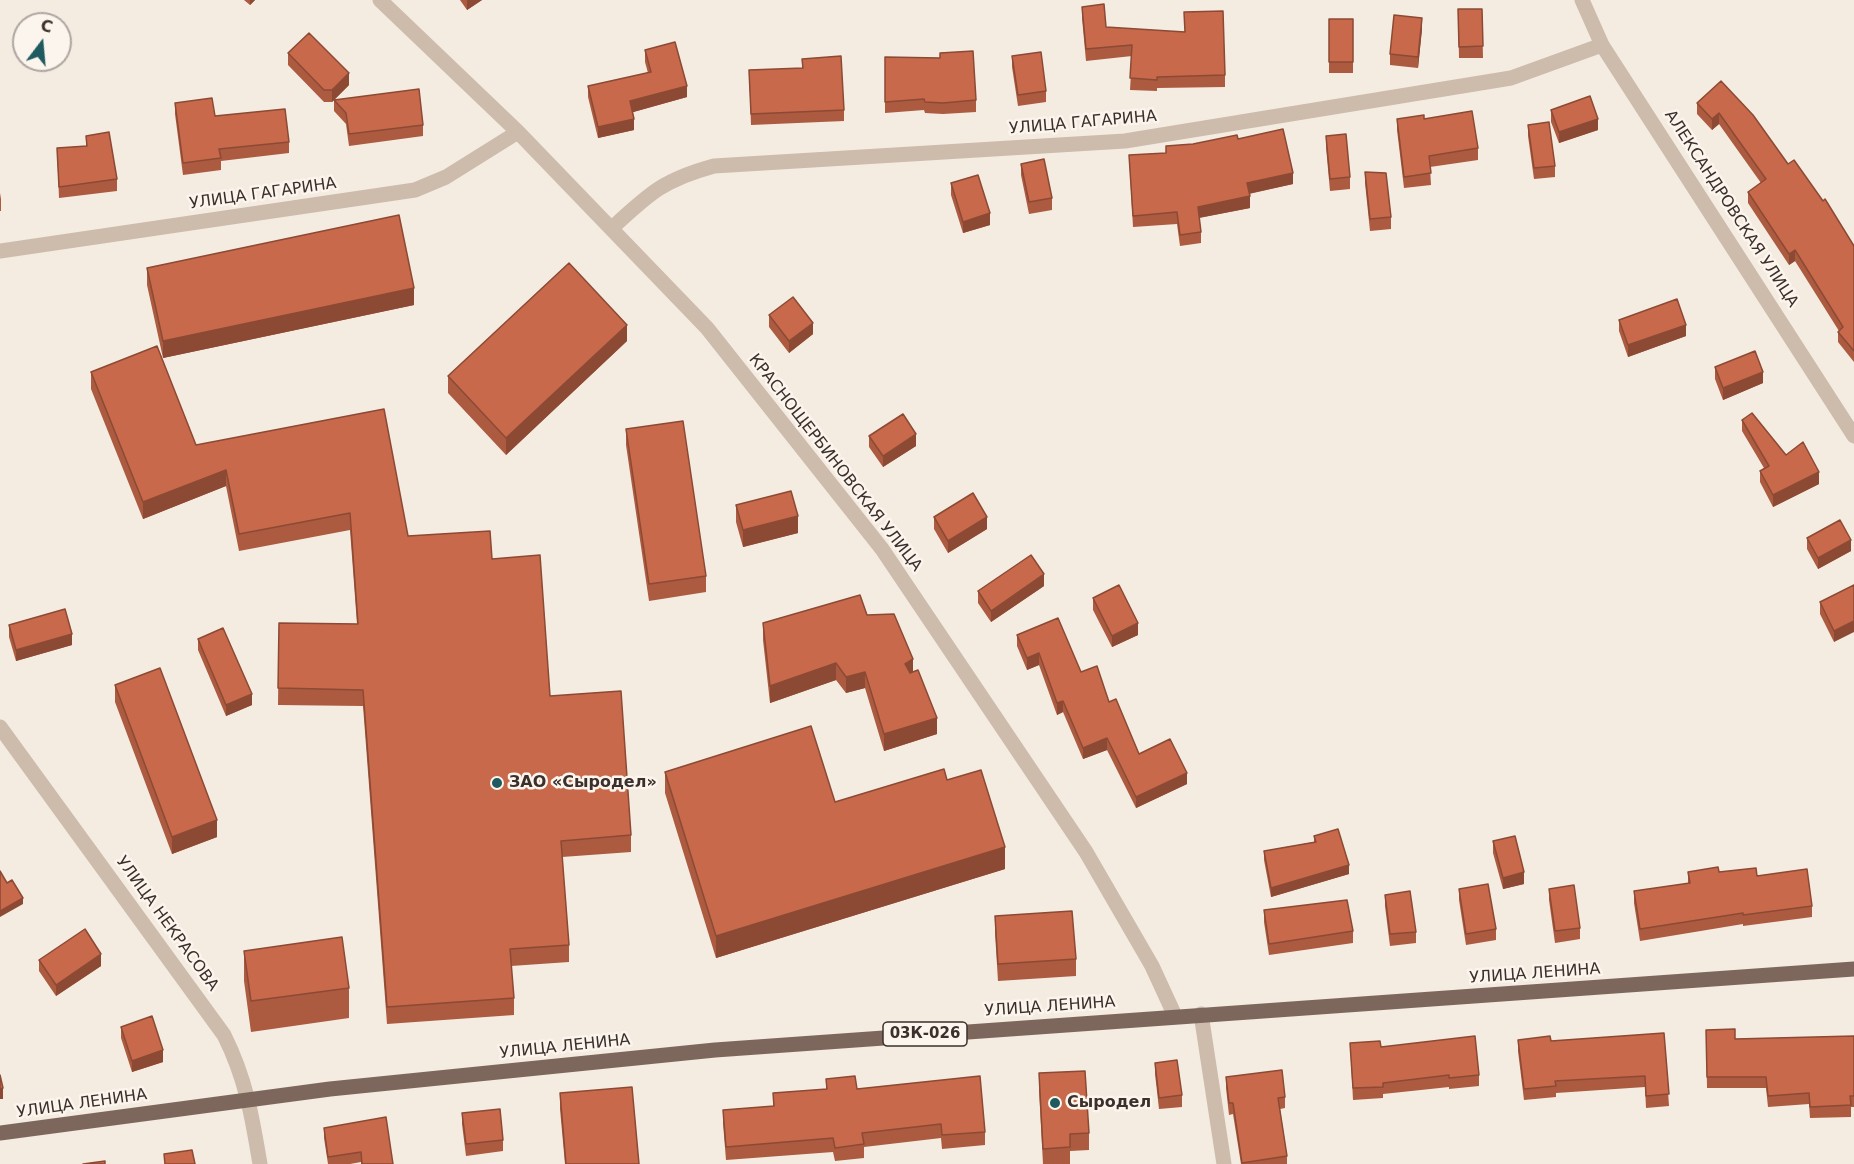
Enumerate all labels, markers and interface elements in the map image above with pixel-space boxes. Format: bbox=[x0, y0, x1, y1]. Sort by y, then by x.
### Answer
north arrow bbox=[12, 12, 72, 72]
text: С bbox=[38, 15, 55, 37]
street label: УЛИЦА ГАГАРИНА bbox=[1008, 107, 1158, 139]
street label: АЛЕКСАНДРОВСКАЯ УЛИЦА bbox=[1660, 107, 1802, 311]
street label: УЛИЦА ГАГАРИНА bbox=[188, 174, 338, 214]
street label: КРАСНОЩЕРБИНОВСКАЯ УЛИЦА bbox=[744, 351, 926, 575]
place label: ЗАО «Сыродел» bbox=[509, 773, 657, 793]
marker: ЗАО «Сыродел» bbox=[490, 776, 504, 790]
street label: УЛИЦА НЕКРАСОВА bbox=[112, 853, 222, 995]
street label: УЛИЦА ЛЕНИНА bbox=[1469, 960, 1601, 988]
street label: УЛИЦА ЛЕНИНА bbox=[984, 993, 1116, 1021]
road number: 03К-026 bbox=[883, 1022, 967, 1046]
street label: УЛИЦА ЛЕНИНА bbox=[499, 1031, 631, 1063]
street label: УЛИЦА ЛЕНИНА bbox=[16, 1085, 148, 1123]
place label: Сыродел bbox=[1067, 1093, 1151, 1113]
marker: Сыродел bbox=[1048, 1096, 1062, 1110]

